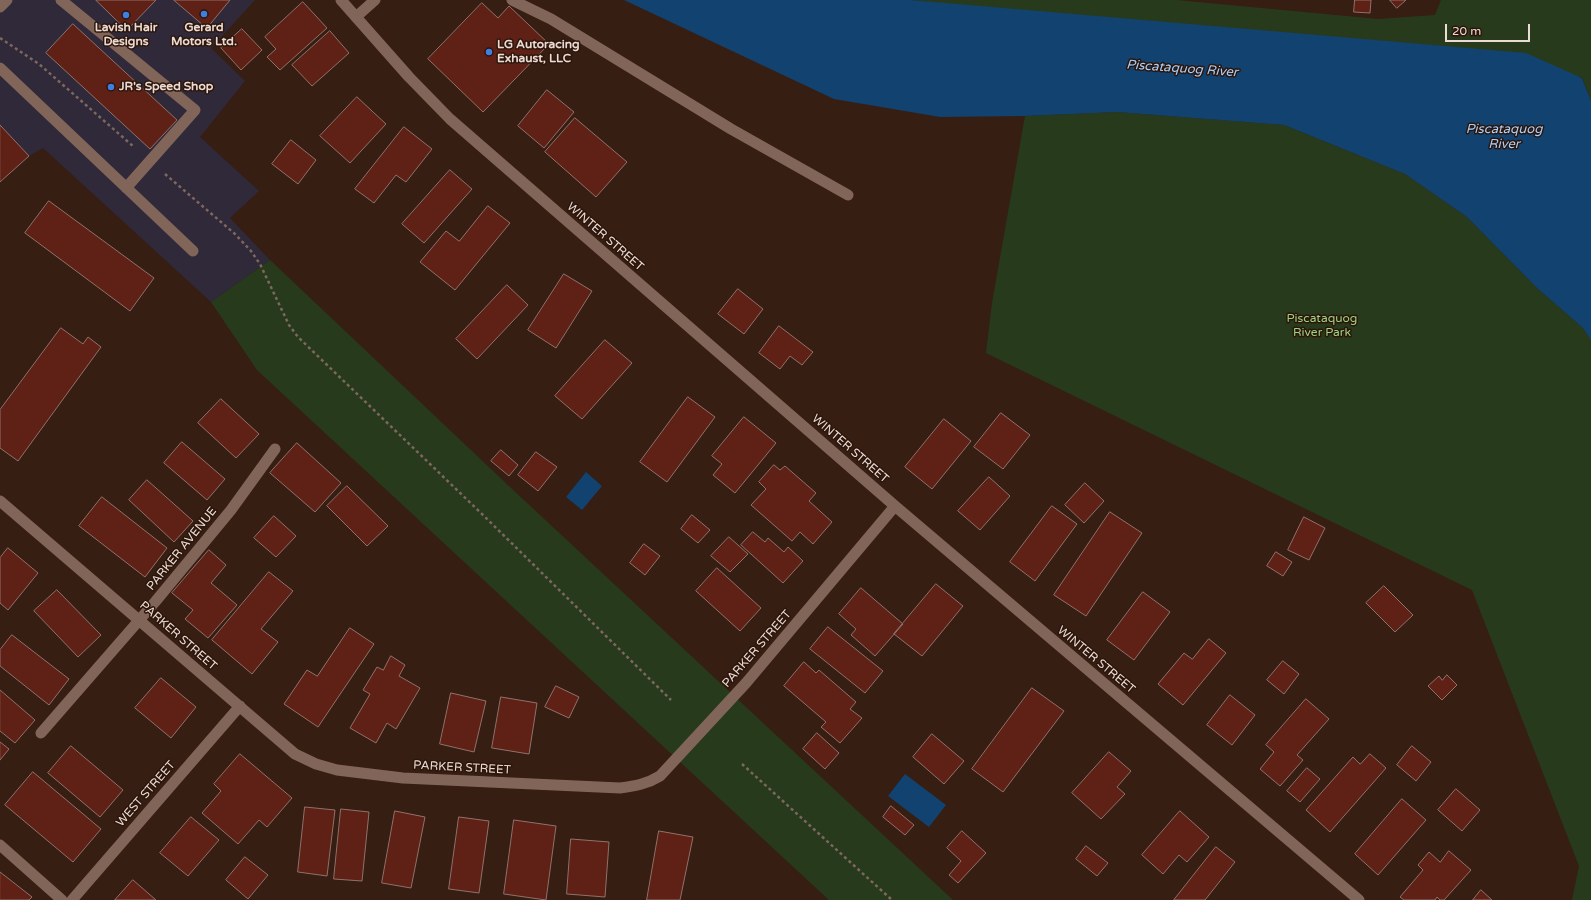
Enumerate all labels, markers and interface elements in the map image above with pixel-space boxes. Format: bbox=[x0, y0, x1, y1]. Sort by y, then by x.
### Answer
marker: Gerard Motors Ltd. bbox=[199, 9, 209, 19]
marker: Lavish Hair Designs bbox=[121, 10, 131, 20]
scale bar bbox=[1447, 16, 1532, 42]
place label: Lavish Hair Designs bbox=[95, 21, 157, 49]
place label: Gerard Motors Ltd. bbox=[171, 21, 237, 49]
text: 20 m bbox=[1452, 24, 1481, 38]
place label: LG Autoracing Exhaust, LLC bbox=[497, 38, 580, 66]
marker: LG Autoracing Exhaust, LLC bbox=[484, 47, 494, 57]
water label: Piscataquog River bbox=[1126, 57, 1238, 81]
place label: JR's Speed Shop bbox=[119, 80, 213, 94]
marker: JR's Speed Shop bbox=[106, 82, 116, 92]
water label: Piscataquog River bbox=[1466, 122, 1542, 153]
street label: WINTER STREET bbox=[564, 200, 646, 274]
park label: Piscataquog River Park bbox=[1287, 312, 1357, 340]
street label: WINTER STREET bbox=[809, 412, 891, 486]
street label: PARKER AVENUE bbox=[144, 504, 220, 594]
street label: PARKER STREET bbox=[136, 598, 220, 674]
street label: PARKER STREET bbox=[719, 607, 795, 691]
street label: WINTER STREET bbox=[1054, 623, 1138, 697]
street label: WEST STREET bbox=[113, 758, 179, 830]
street label: PARKER STREET bbox=[413, 758, 511, 778]

